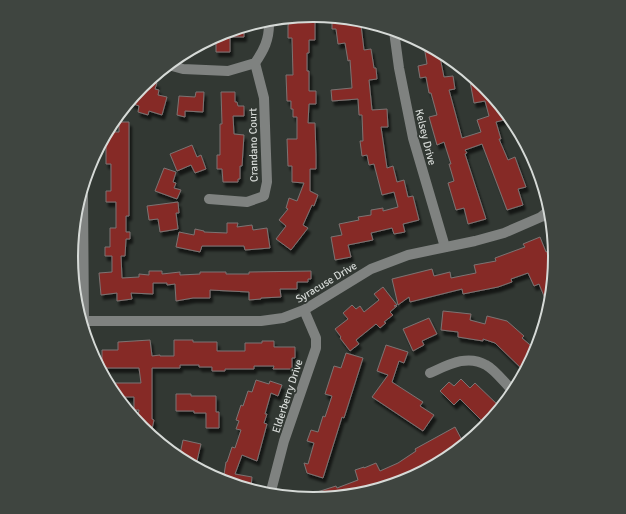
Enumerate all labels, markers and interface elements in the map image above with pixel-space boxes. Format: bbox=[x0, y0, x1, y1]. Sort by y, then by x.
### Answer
street label: Crandano Court bbox=[246, 108, 261, 182]
street label: Kelsey Drive bbox=[412, 108, 439, 167]
street label: Syracuse Drive bbox=[293, 259, 359, 306]
street label: Elderberry Drive bbox=[269, 358, 305, 435]

